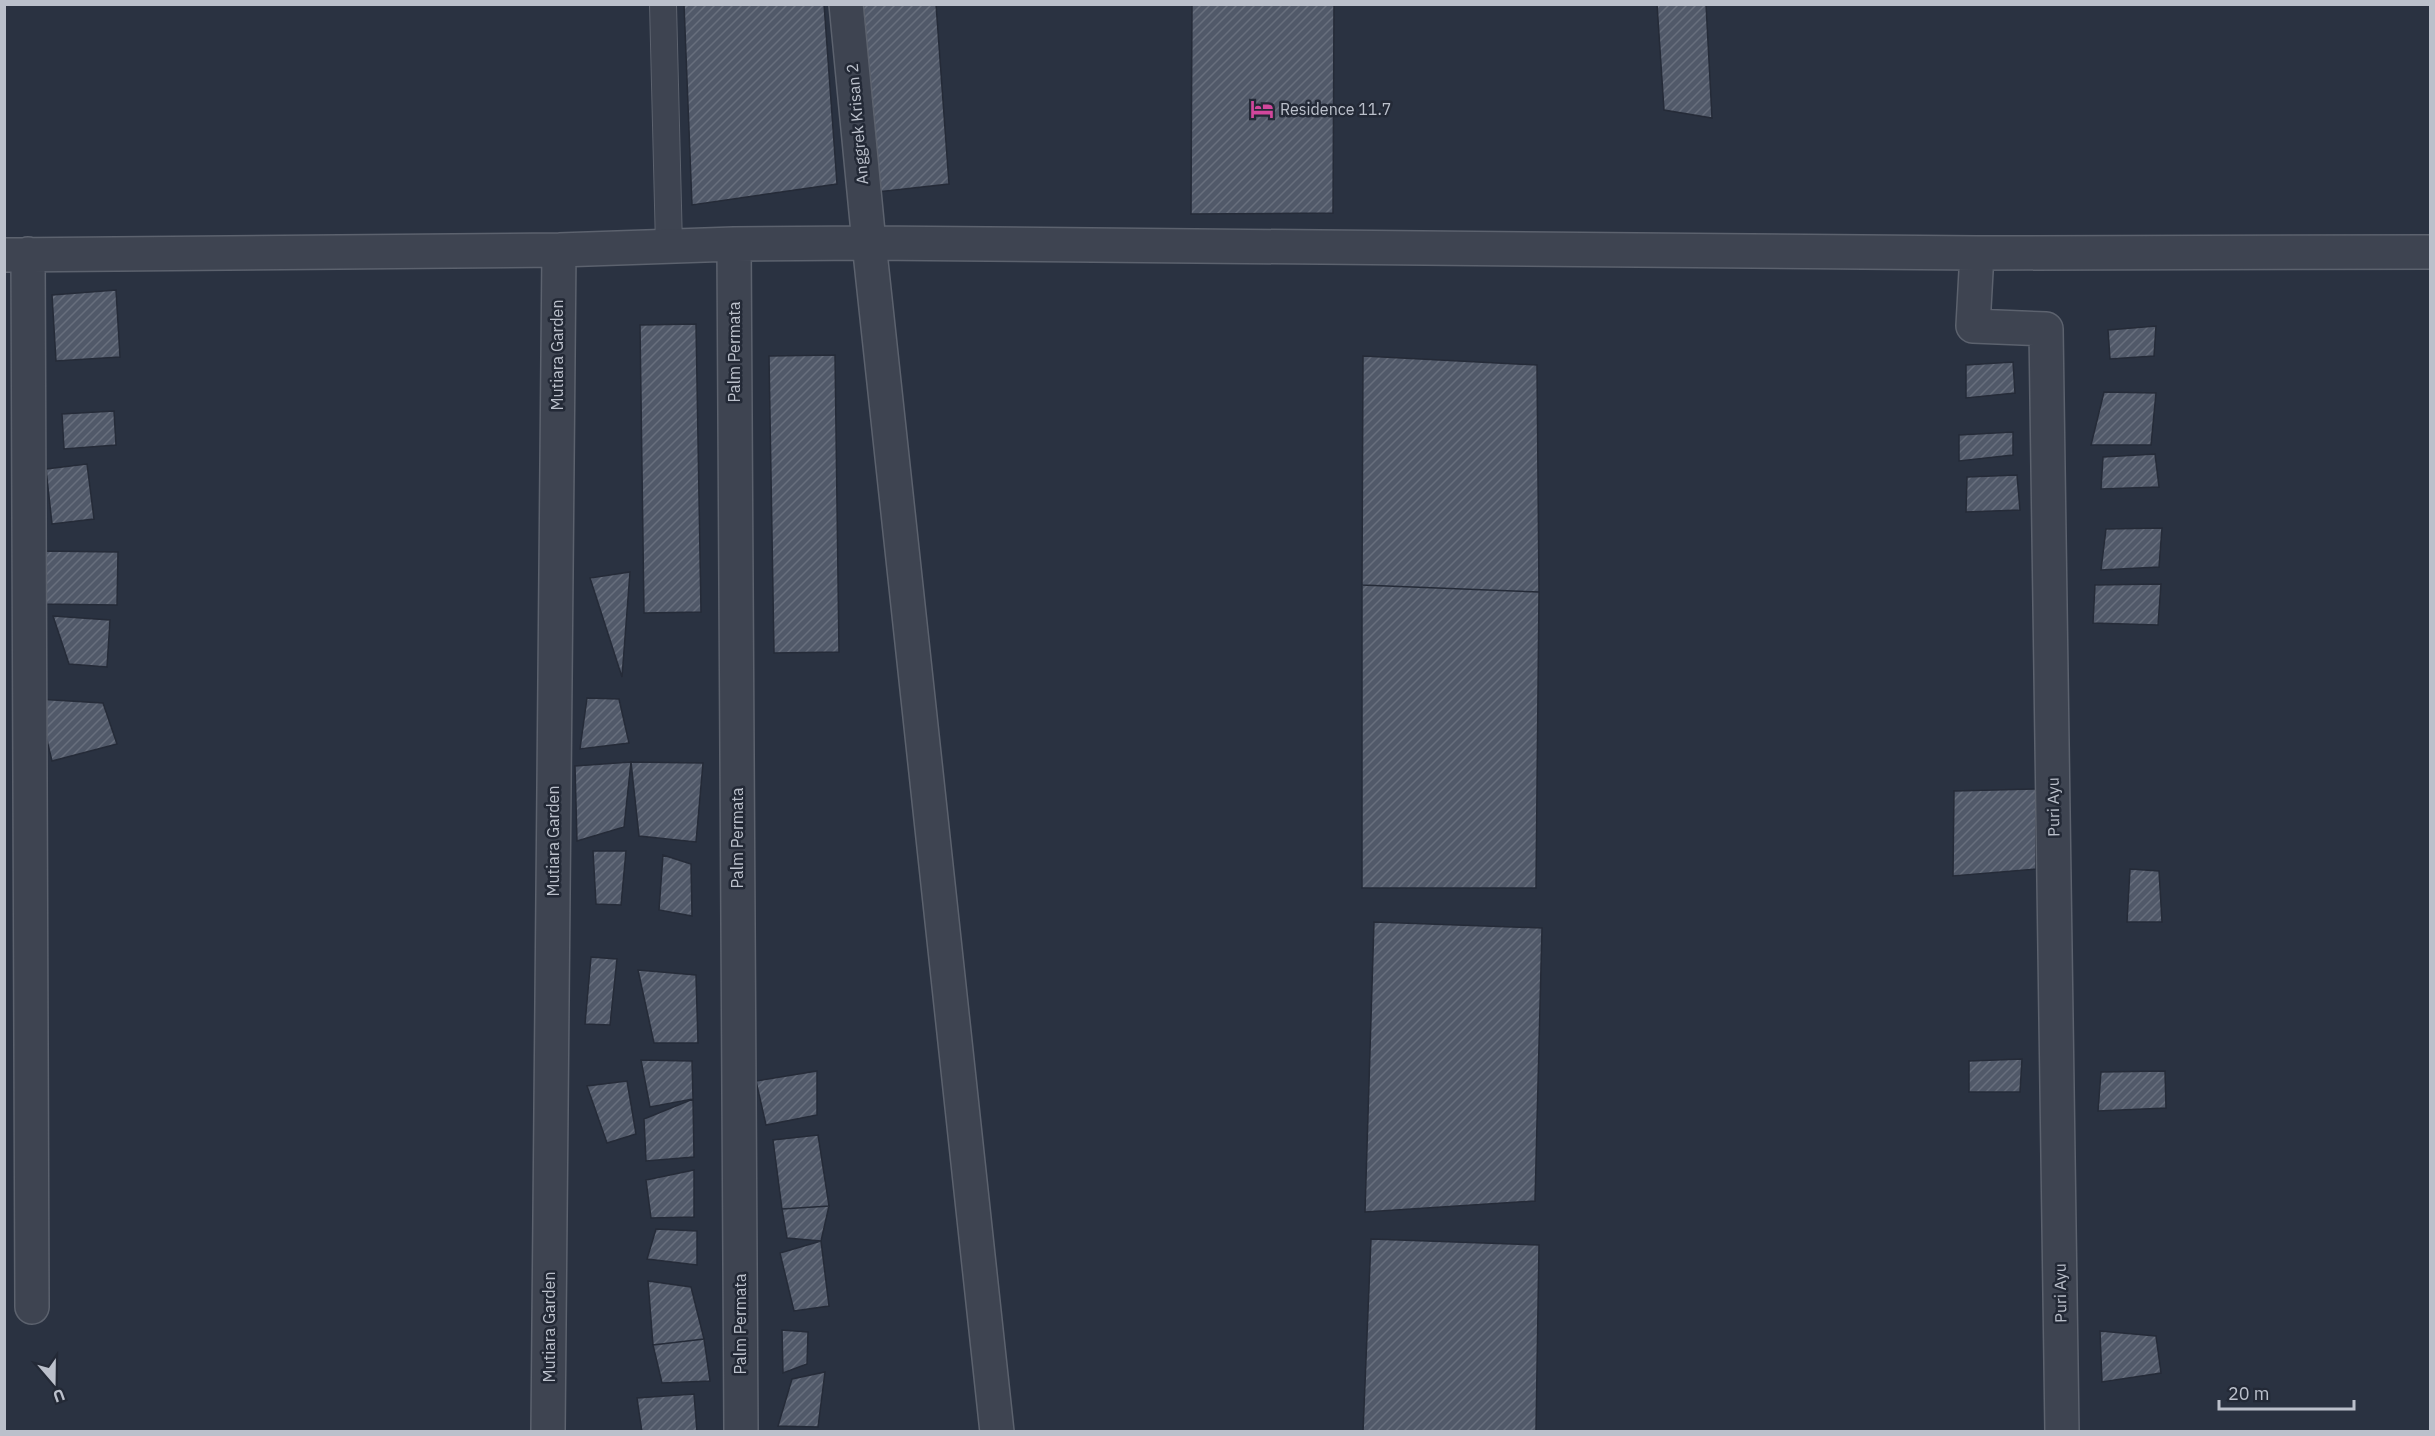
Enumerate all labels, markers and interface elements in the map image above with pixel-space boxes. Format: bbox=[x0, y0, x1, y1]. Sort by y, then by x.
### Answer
street label: Anggrek Krisan 2 bbox=[842, 63, 872, 185]
hotel icon: Residence 11.7 bbox=[1249, 96, 1275, 122]
place label: Residence 11.7 bbox=[1280, 99, 1391, 119]
street label: Mutiara Garden bbox=[547, 300, 567, 410]
street label: Palm Permata bbox=[724, 301, 744, 402]
street label: Puri Ayu bbox=[2042, 777, 2064, 837]
street label: Mutiara Garden bbox=[543, 786, 563, 896]
street label: Palm Permata bbox=[727, 787, 747, 888]
street label: Puri Ayu bbox=[2049, 1263, 2071, 1323]
street label: Mutiara Garden bbox=[539, 1272, 559, 1382]
street label: Palm Permata bbox=[730, 1273, 750, 1374]
north arrow bbox=[24, 1352, 84, 1412]
scale bar bbox=[2219, 1373, 2354, 1411]
text: 20 m bbox=[2228, 1382, 2270, 1405]
text: U bbox=[50, 1385, 68, 1407]

